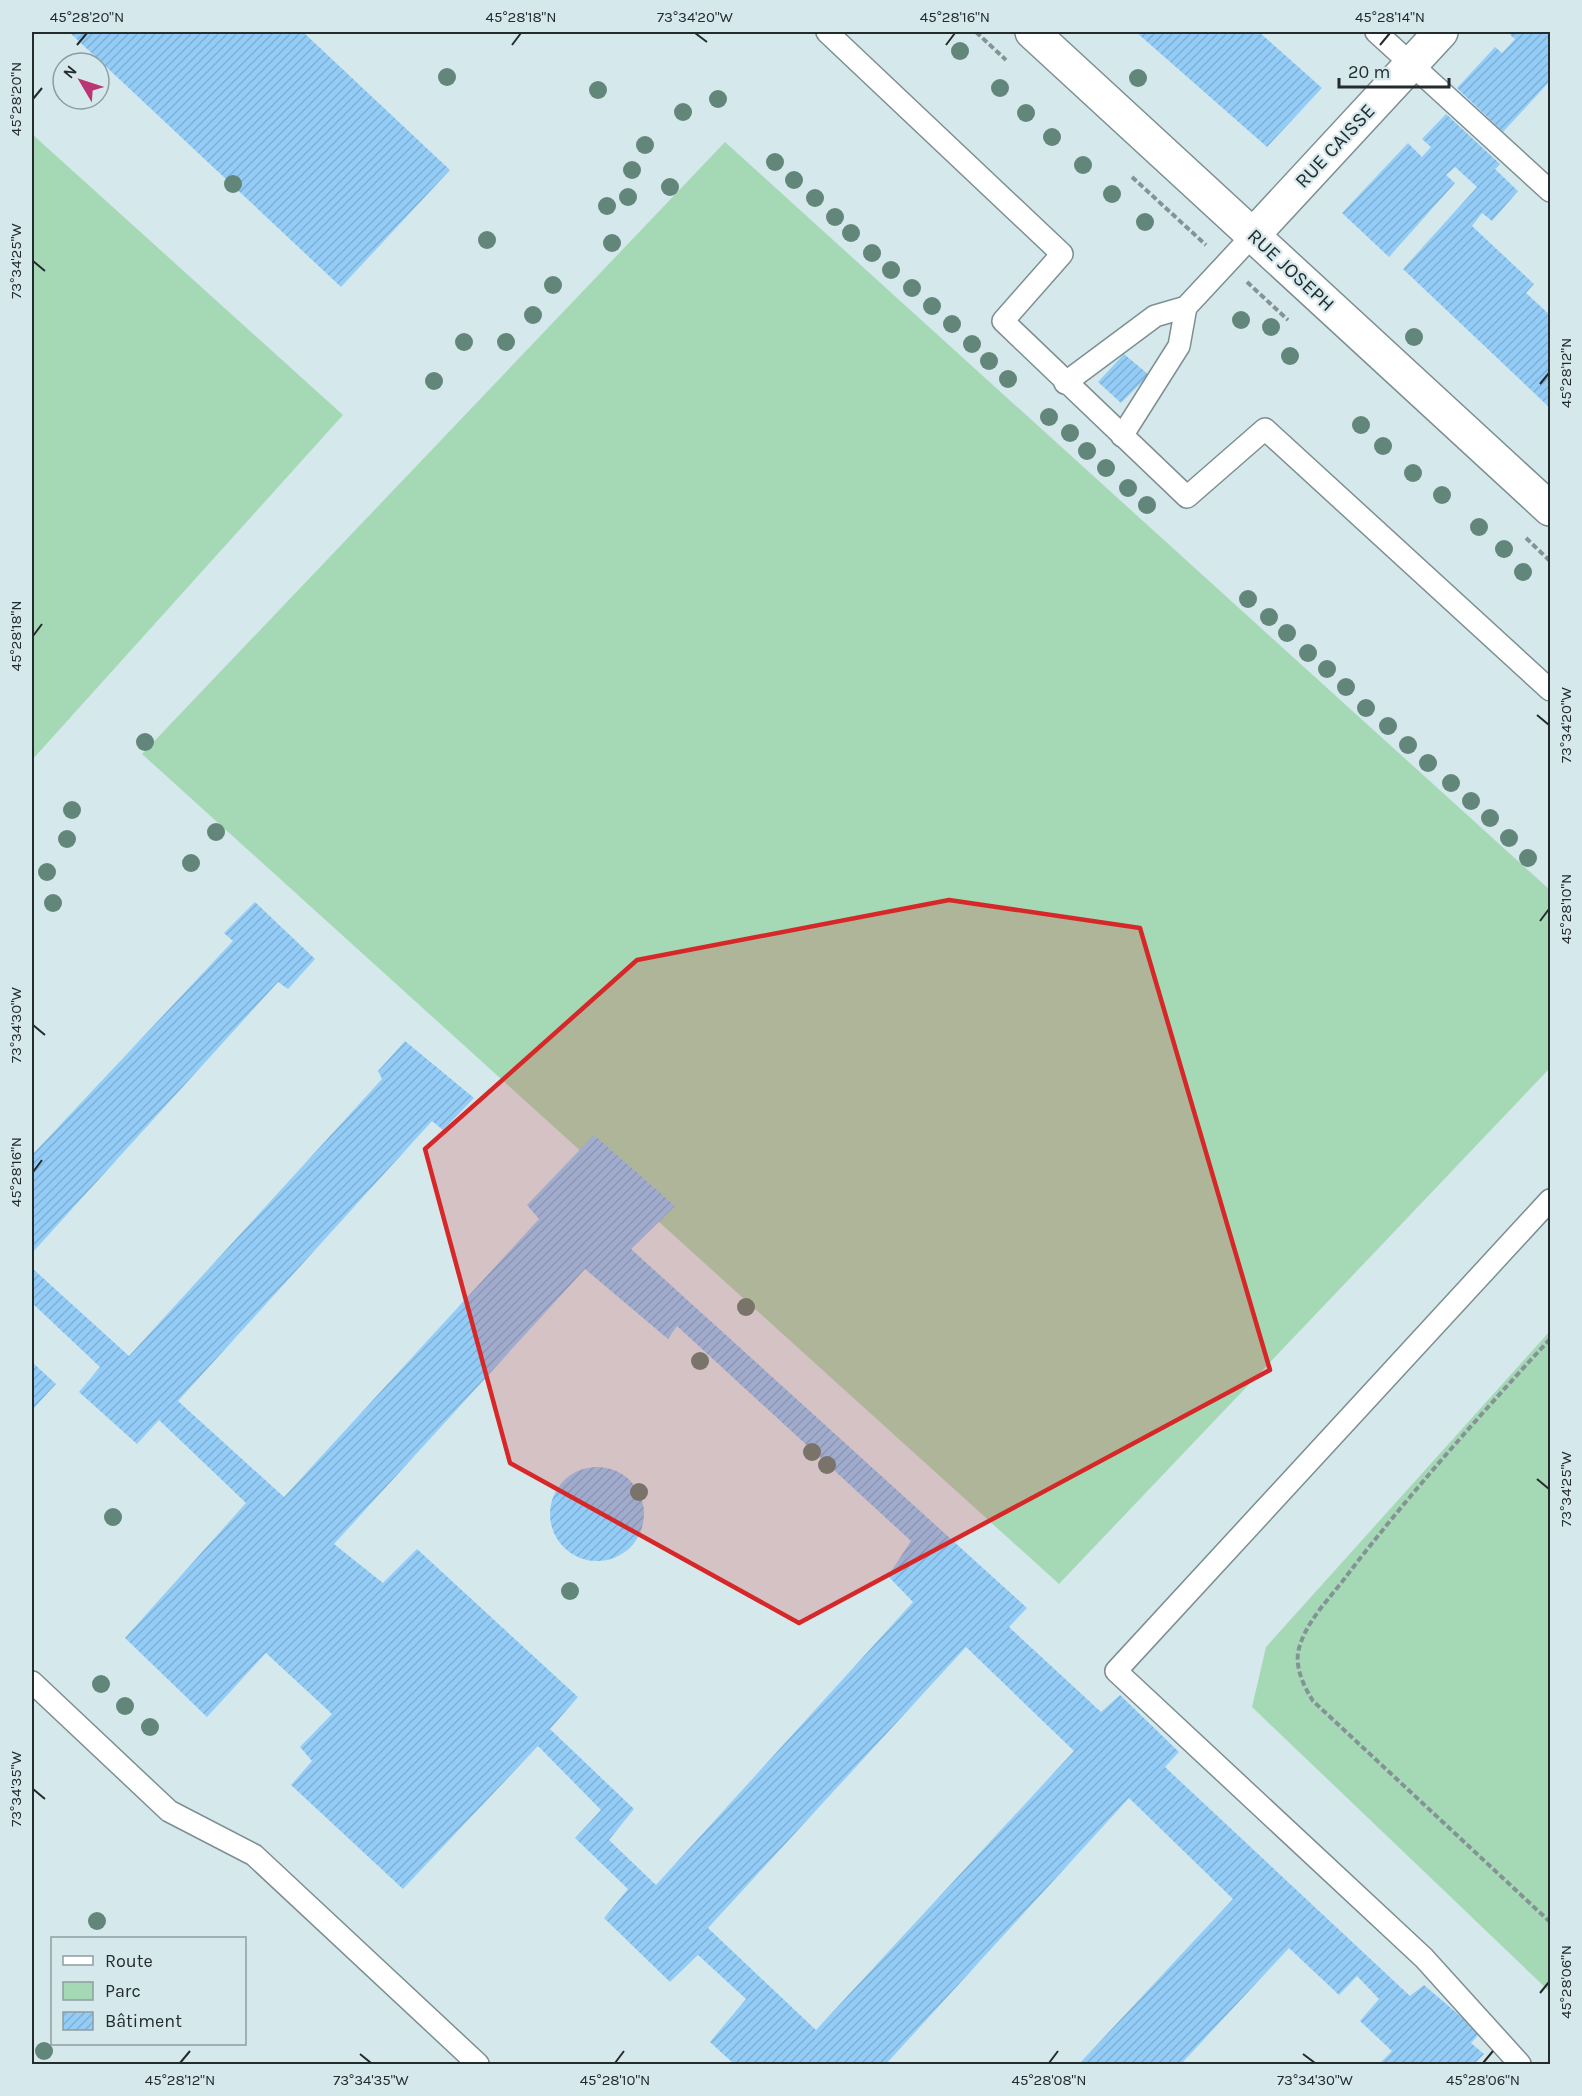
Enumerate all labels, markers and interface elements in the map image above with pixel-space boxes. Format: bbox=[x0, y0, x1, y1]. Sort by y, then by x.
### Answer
text: 45°28'20"N bbox=[50, 8, 124, 26]
text: 45°28'18"N bbox=[486, 8, 556, 26]
text: 73°34'20"W bbox=[657, 8, 734, 26]
text: 45°28'16"N bbox=[920, 8, 990, 26]
text: 45°28'14"N bbox=[1355, 8, 1425, 26]
north arrow bbox=[51, 51, 111, 111]
scale bar bbox=[1339, 51, 1448, 89]
text: N bbox=[59, 61, 81, 82]
text: 20 m bbox=[1348, 61, 1390, 83]
text: 45°28'20"N bbox=[7, 62, 25, 136]
street label: RUE CAISSE bbox=[1290, 99, 1380, 193]
text: 73°34'25"W bbox=[7, 223, 25, 299]
street label: RUE JOSEPH bbox=[1243, 224, 1339, 316]
text: 45°28'12"N bbox=[1557, 338, 1575, 408]
text: 45°28'18"N bbox=[7, 601, 25, 671]
text: 73°34'20"W bbox=[1557, 686, 1575, 763]
text: 45°28'10"N bbox=[1557, 874, 1575, 944]
text: 73°34'30"W bbox=[7, 986, 25, 1063]
text: 45°28'16"N bbox=[7, 1137, 25, 1207]
text: 73°34'25"W bbox=[1557, 1451, 1575, 1527]
text: 73°34'35"W bbox=[7, 1751, 25, 1827]
legend bbox=[51, 1937, 246, 2045]
text: 45°28'06"N bbox=[1557, 1945, 1575, 2019]
text: Route bbox=[105, 1950, 153, 1972]
text: Parc bbox=[105, 1980, 141, 2002]
text: Bâtiment bbox=[105, 2010, 182, 2032]
text: 45°28'12"N bbox=[145, 2071, 215, 2089]
text: 73°34'35"W bbox=[333, 2071, 409, 2089]
text: 45°28'10"N bbox=[580, 2071, 650, 2089]
text: 45°28'08"N bbox=[1012, 2071, 1086, 2089]
text: 73°34'30"W bbox=[1277, 2071, 1354, 2089]
text: 45°28'06"N bbox=[1446, 2071, 1520, 2089]

